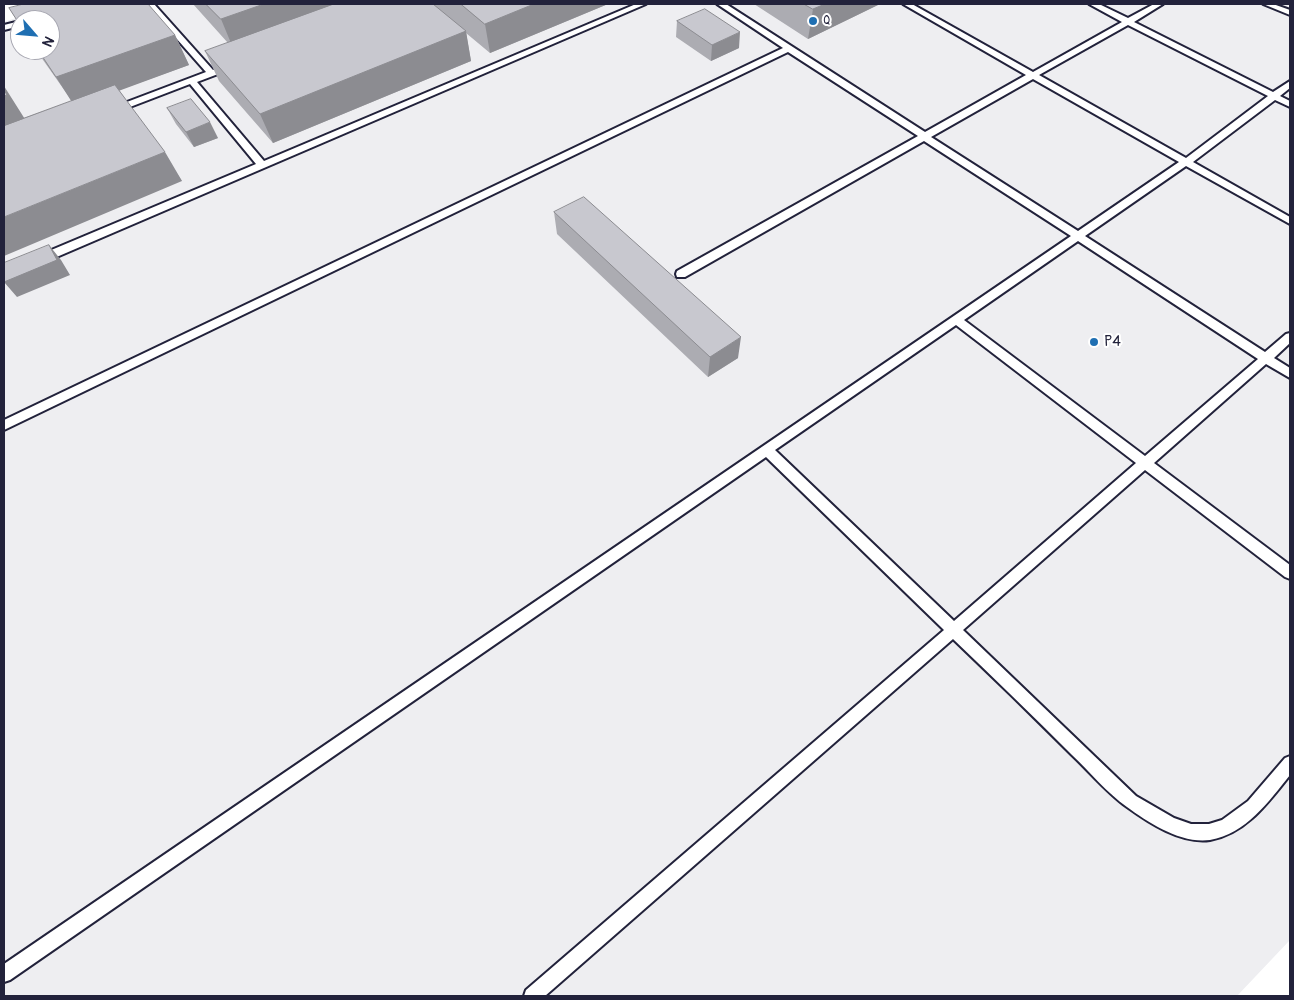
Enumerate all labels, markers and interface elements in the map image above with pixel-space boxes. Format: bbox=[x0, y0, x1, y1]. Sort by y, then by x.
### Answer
north arrow bbox=[10, 10, 60, 60]
place label: Q bbox=[823, 14, 830, 28]
marker: Q bbox=[807, 15, 819, 27]
text: N bbox=[38, 34, 58, 50]
place label: P4 bbox=[1104, 333, 1121, 351]
marker: P4 bbox=[1088, 336, 1100, 348]

